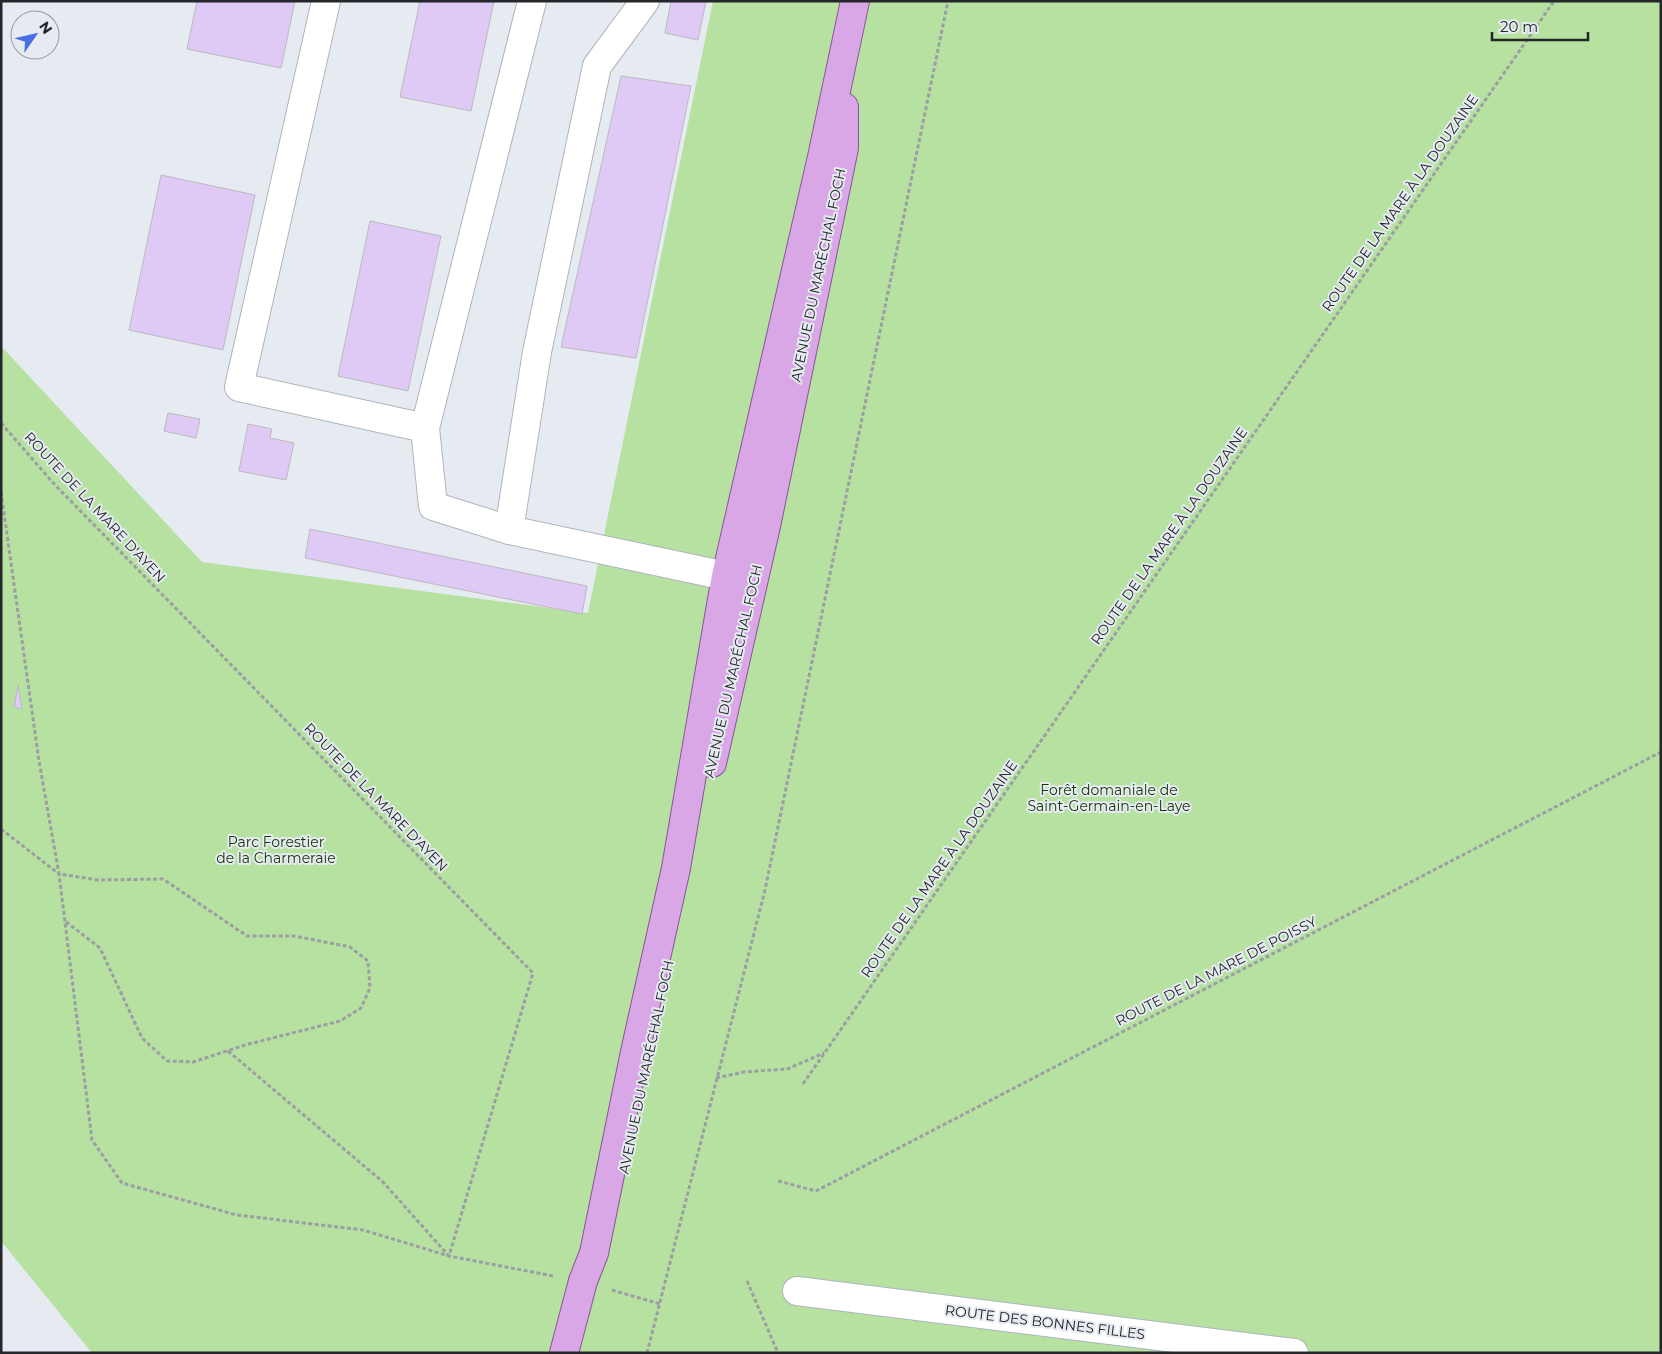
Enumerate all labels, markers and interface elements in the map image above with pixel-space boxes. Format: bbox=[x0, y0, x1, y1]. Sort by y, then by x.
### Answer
north arrow bbox=[10, 10, 60, 60]
scale bar bbox=[1492, 10, 1588, 42]
text: 20 m bbox=[1500, 17, 1538, 36]
text: N bbox=[35, 18, 56, 37]
street label: ROUTE DE LA MARE À LA DOUZAINE bbox=[1318, 91, 1482, 315]
street label: AVENUE DU MARÉCHAL FOCH bbox=[787, 166, 849, 384]
street label: ROUTE DE LA MARE À LA DOUZAINE bbox=[1087, 424, 1251, 648]
street label: ROUTE DE LA MARE D'AYEN bbox=[20, 428, 170, 586]
street label: AVENUE DU MARÉCHAL FOCH bbox=[700, 563, 766, 779]
street label: ROUTE DE LA MARE D'AYEN bbox=[300, 719, 452, 875]
street label: ROUTE DE LA MARE À LA DOUZAINE bbox=[857, 757, 1021, 981]
park label: Forêt domaniale de Saint-Germain-en-Laye bbox=[1027, 781, 1191, 815]
park label: Parc Forestier de la Charmeraie bbox=[216, 833, 336, 867]
street label: ROUTE DE LA MARE DE POISSY bbox=[1112, 912, 1320, 1030]
street label: AVENUE DU MARÉCHAL FOCH bbox=[615, 958, 677, 1176]
street label: ROUTE DES BONNES FILLES bbox=[944, 1301, 1146, 1343]

